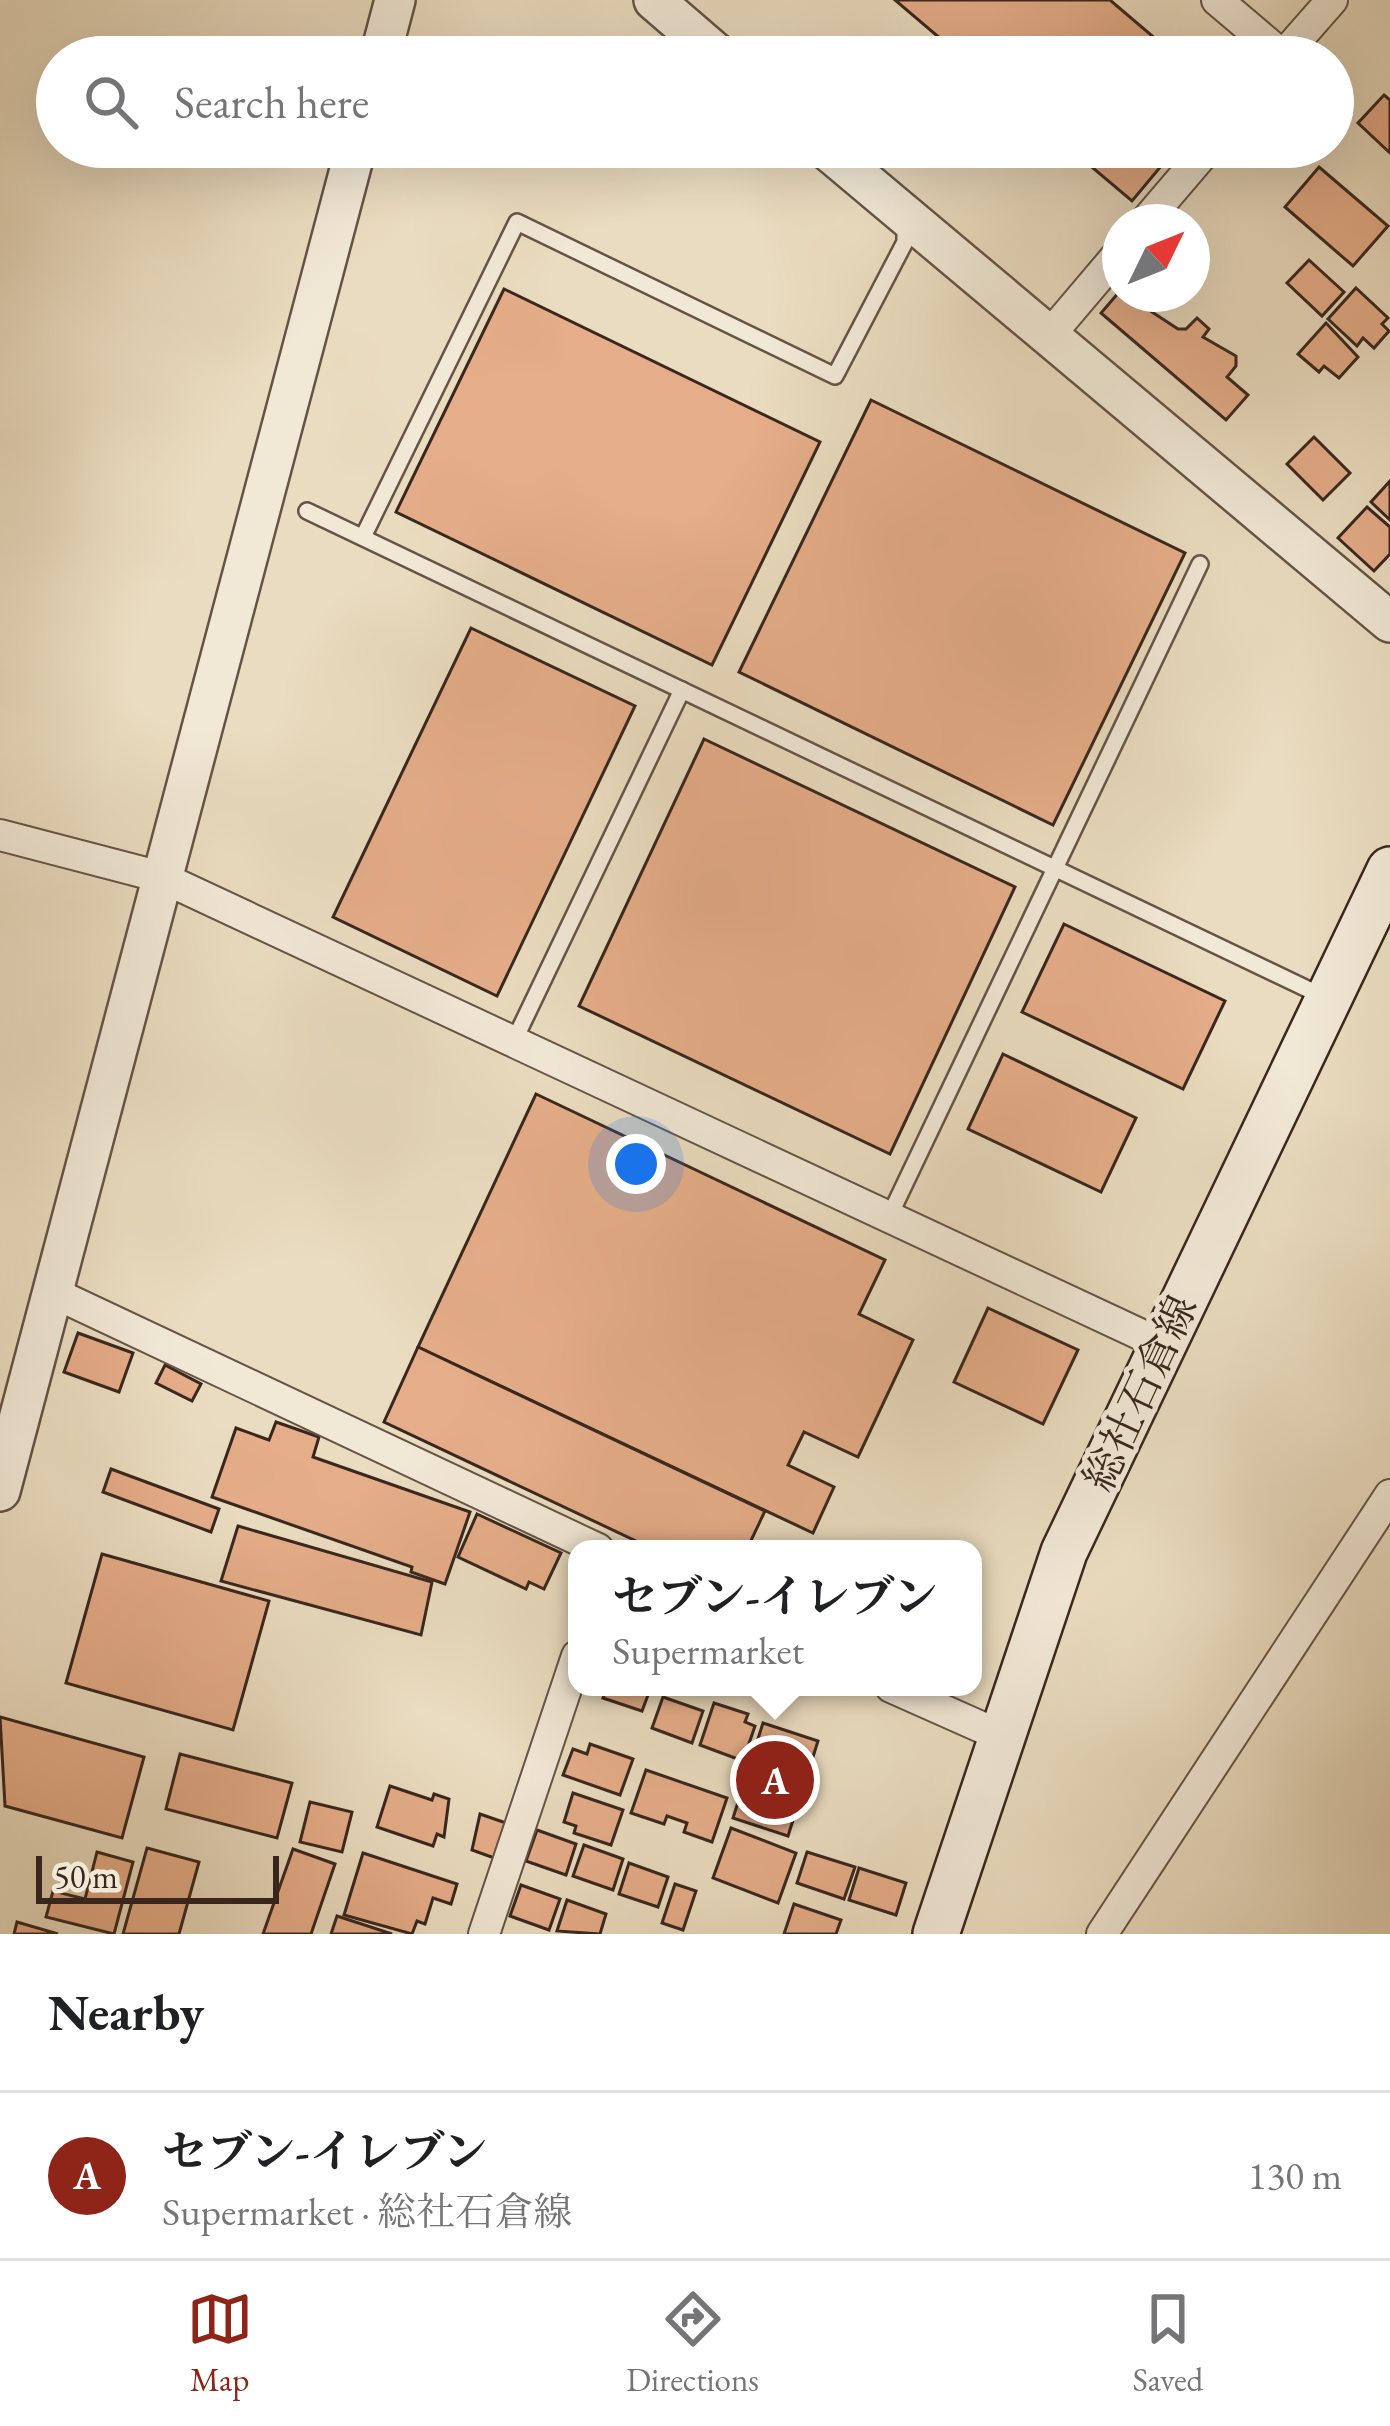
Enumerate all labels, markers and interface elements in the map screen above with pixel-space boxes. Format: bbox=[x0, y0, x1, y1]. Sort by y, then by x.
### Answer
search box bbox=[36, 36, 1354, 168]
icon: search bbox=[78, 69, 144, 135]
text: Search here bbox=[174, 73, 369, 131]
north arrow bbox=[1102, 204, 1210, 312]
your location bbox=[606, 1134, 666, 1194]
street label: 総社石倉線 bbox=[1071, 1286, 1209, 1500]
popup bbox=[568, 1540, 982, 1696]
text: セブン-イレブン bbox=[612, 1567, 938, 1625]
text: Supermarket bbox=[612, 1625, 804, 1676]
pin: A bbox=[736, 1735, 814, 1825]
scale bar bbox=[36, 1850, 279, 1903]
text: 50 m bbox=[54, 1855, 118, 1898]
text: Nearby bbox=[48, 1979, 204, 2045]
text: セブン-イレブン bbox=[162, 2122, 488, 2180]
text: A bbox=[73, 2150, 101, 2201]
text: 130 m bbox=[1248, 2150, 1342, 2201]
text: Supermarket · 総社石倉線 bbox=[162, 2186, 572, 2237]
tab: Map bbox=[187, 2286, 253, 2401]
tab: Directions bbox=[626, 2286, 759, 2401]
tab: Saved bbox=[1133, 2286, 1203, 2401]

